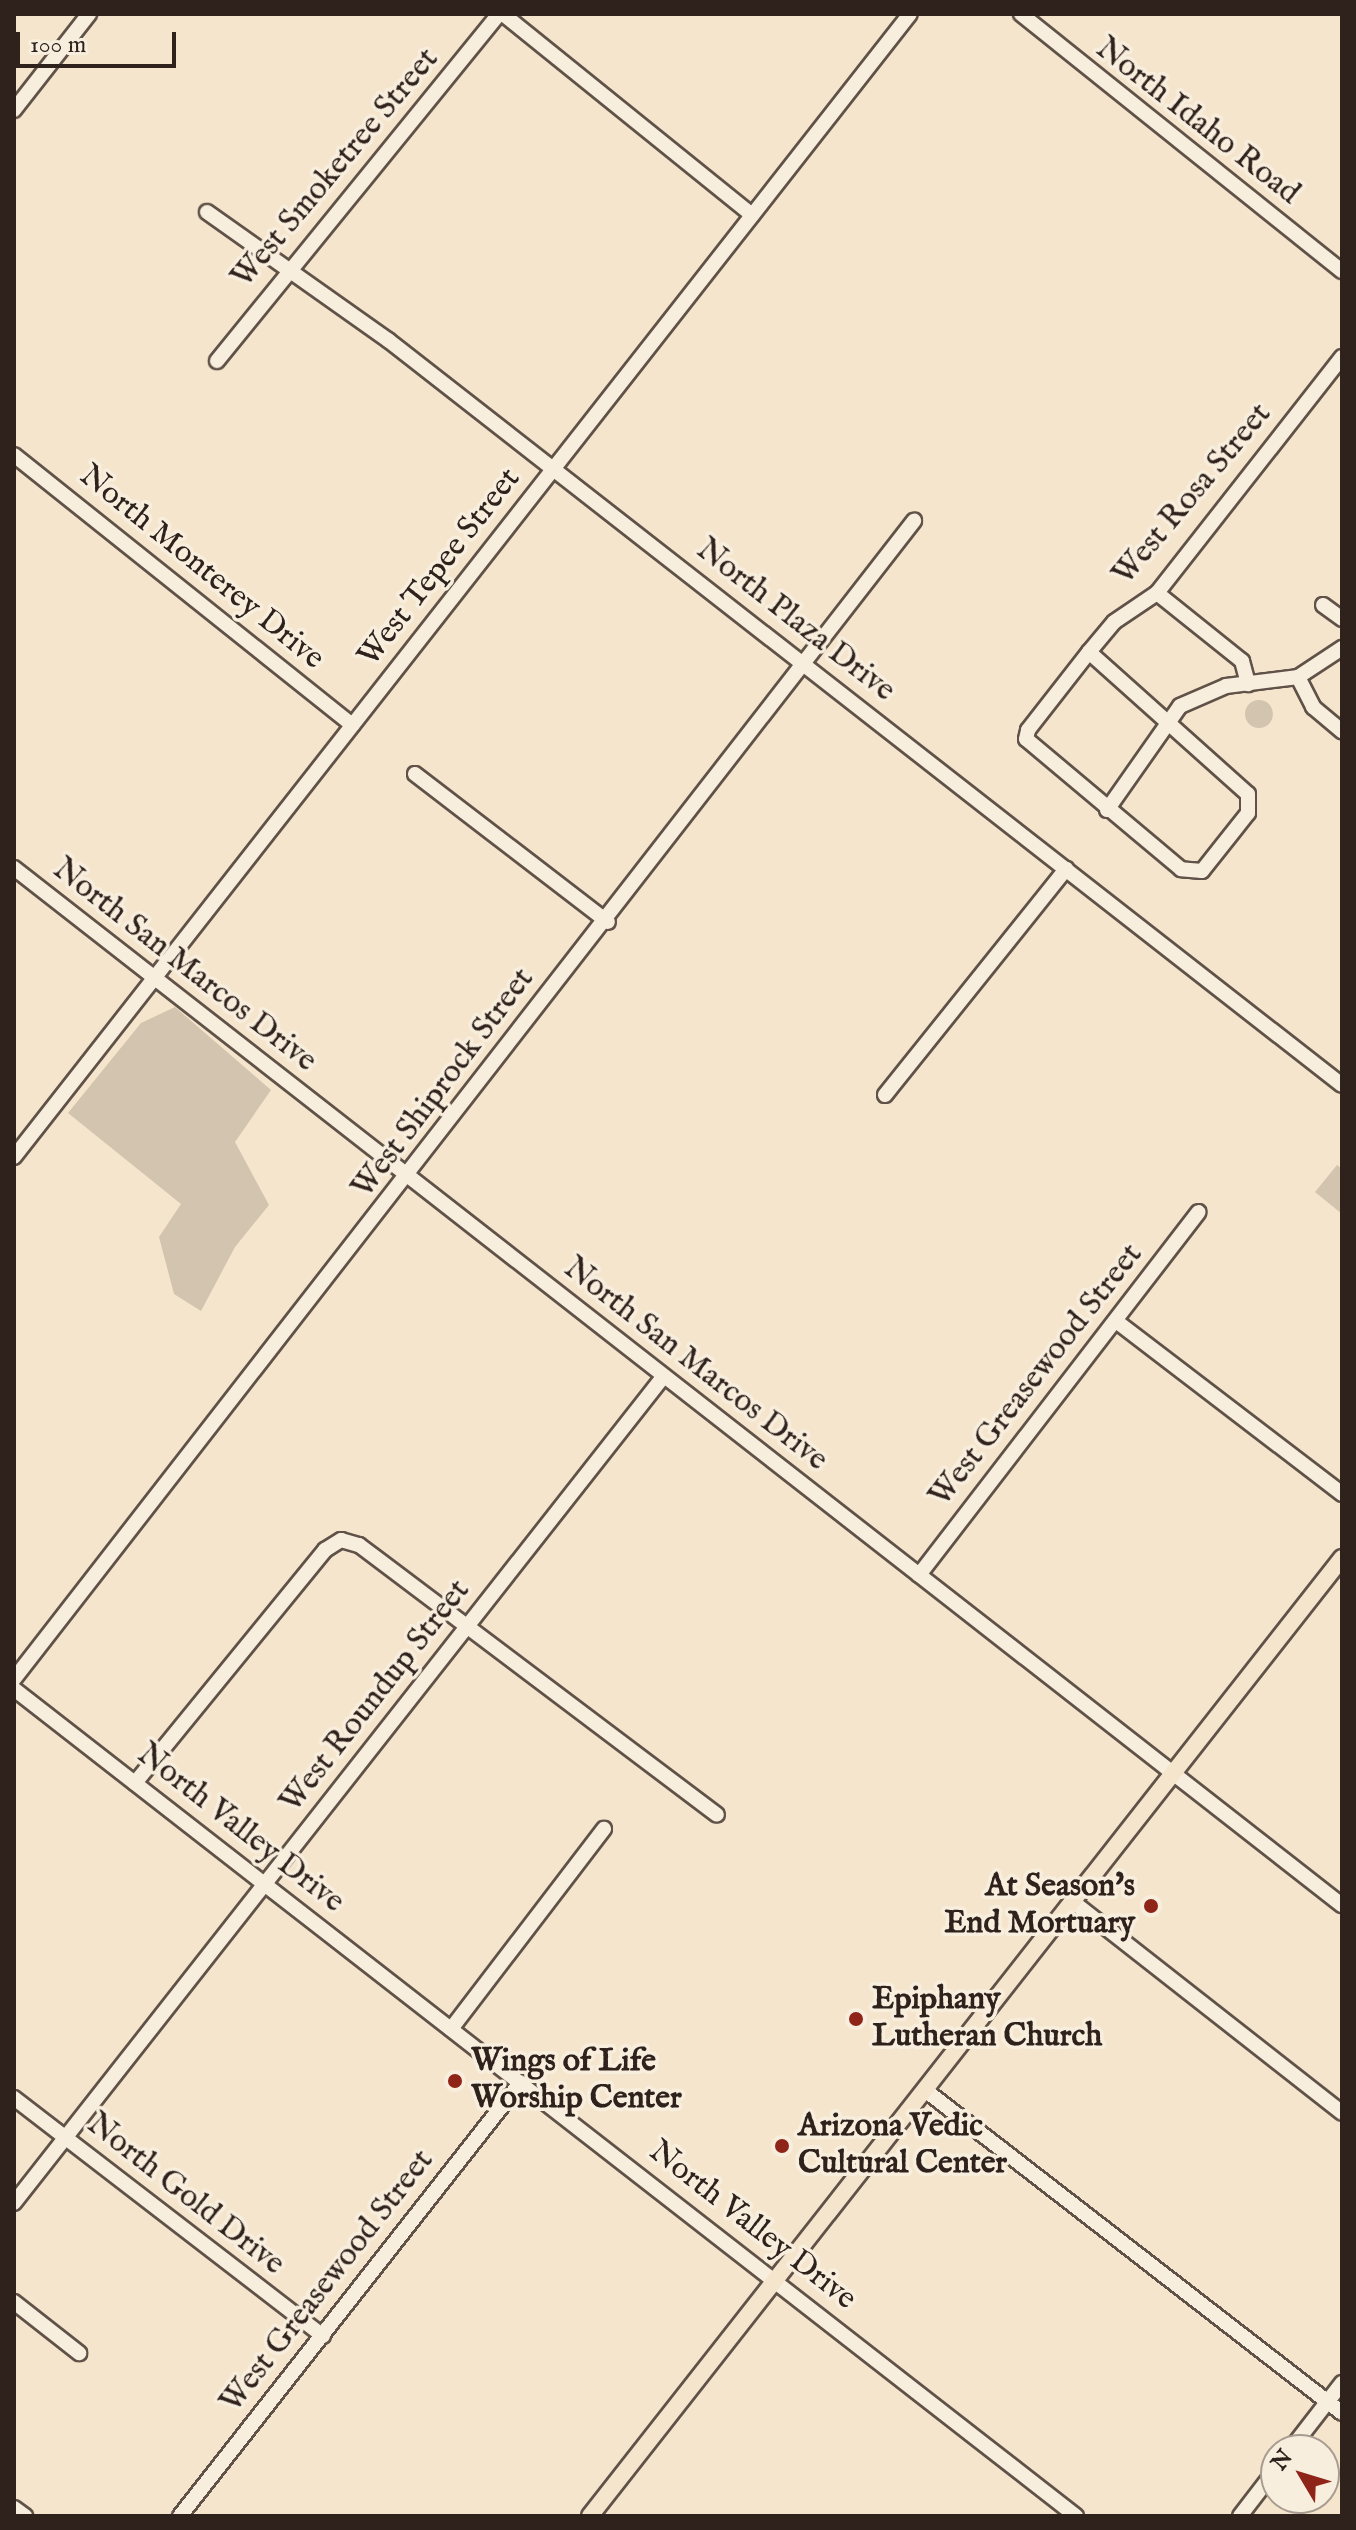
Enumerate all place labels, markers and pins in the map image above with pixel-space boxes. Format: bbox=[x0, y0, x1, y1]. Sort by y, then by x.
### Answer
place label: At Season's End Mortuary bbox=[944, 1869, 1135, 1944]
marker: At Season's End Mortuary bbox=[1142, 1897, 1160, 1915]
place label: Epiphany Lutheran Church bbox=[872, 1982, 1102, 2057]
marker: Epiphany Lutheran Church bbox=[847, 2010, 865, 2028]
place label: Wings of Life Worship Center bbox=[471, 2044, 682, 2119]
marker: Wings of Life Worship Center bbox=[446, 2072, 464, 2090]
place label: Arizona Vedic Cultural Center bbox=[798, 2109, 1007, 2184]
marker: Arizona Vedic Cultural Center bbox=[773, 2137, 791, 2155]

